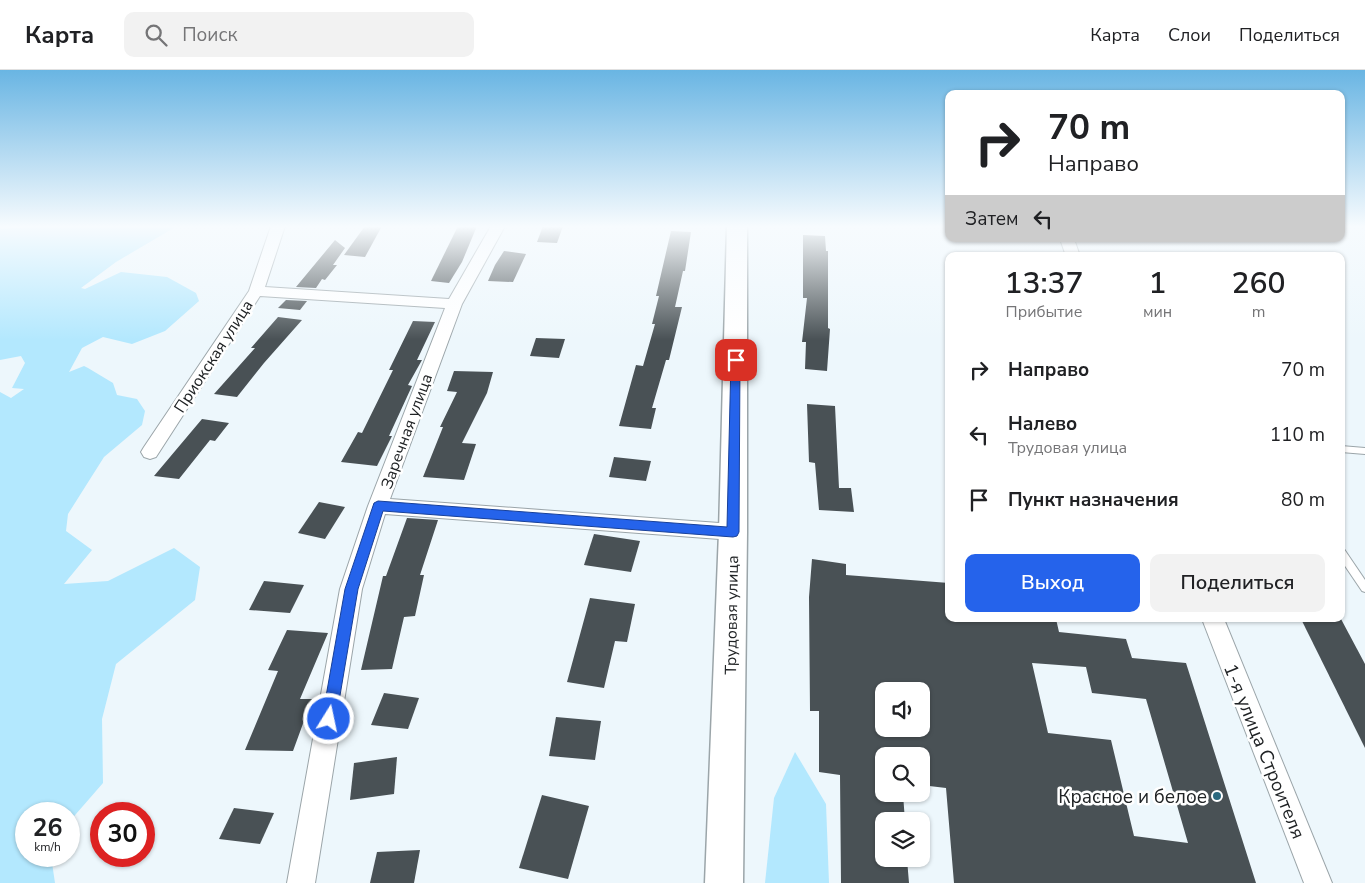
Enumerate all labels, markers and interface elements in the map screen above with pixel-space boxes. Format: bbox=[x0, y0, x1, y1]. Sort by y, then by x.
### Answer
search box bbox=[124, 12, 474, 57]
text: Карта bbox=[25, 19, 94, 51]
icon: search bbox=[142, 21, 170, 49]
text: Поиск bbox=[182, 22, 237, 48]
text: Карта bbox=[1090, 23, 1140, 47]
text: Слои bbox=[1168, 23, 1211, 47]
text: Поделиться bbox=[1239, 23, 1340, 47]
text: 70 m bbox=[1048, 104, 1130, 151]
icon: right bbox=[965, 110, 1030, 175]
text: Направо bbox=[1048, 149, 1139, 179]
icon: left bbox=[1029, 205, 1057, 233]
text: Затем bbox=[965, 206, 1019, 232]
text: 13:37 bbox=[1004, 263, 1084, 304]
text: 1 bbox=[1149, 263, 1167, 304]
text: 260 bbox=[1232, 263, 1286, 304]
street label: Приокская улица bbox=[169, 296, 259, 417]
text: Прибытие bbox=[1006, 301, 1082, 323]
text: мин bbox=[1143, 301, 1172, 323]
text: m bbox=[1252, 301, 1265, 323]
pin bbox=[715, 339, 757, 381]
icon: arrive bbox=[722, 346, 750, 374]
icon: right bbox=[965, 356, 993, 384]
text: Направо bbox=[1008, 357, 1089, 383]
text: 70 m bbox=[1281, 357, 1325, 383]
street label: Заречная улица bbox=[376, 371, 438, 492]
text: Налево bbox=[1008, 411, 1077, 437]
icon: left bbox=[965, 421, 993, 449]
text: 110 m bbox=[1270, 422, 1325, 448]
text: Трудовая улица bbox=[1008, 437, 1127, 459]
icon: arrive bbox=[965, 486, 993, 514]
text: Пункт назначения bbox=[1008, 487, 1179, 513]
text: 80 m bbox=[1281, 487, 1325, 513]
button: Выход bbox=[965, 554, 1140, 612]
button: Поделиться bbox=[1150, 554, 1325, 612]
street label: Трудовая улица bbox=[720, 555, 744, 675]
street label: 1-я улица Строителя bbox=[1217, 660, 1311, 843]
map controls bbox=[875, 682, 930, 867]
button: sound bbox=[875, 682, 930, 737]
position arrow bbox=[302, 692, 354, 744]
button: search bbox=[875, 747, 930, 802]
place label: Красное и белое bbox=[1058, 784, 1207, 810]
marker: Красное и белое bbox=[1211, 790, 1223, 802]
speed limit sign: 30 bbox=[90, 802, 155, 867]
text: 26 bbox=[32, 811, 63, 845]
button: layers bbox=[875, 812, 930, 867]
text: km/h bbox=[34, 839, 61, 855]

